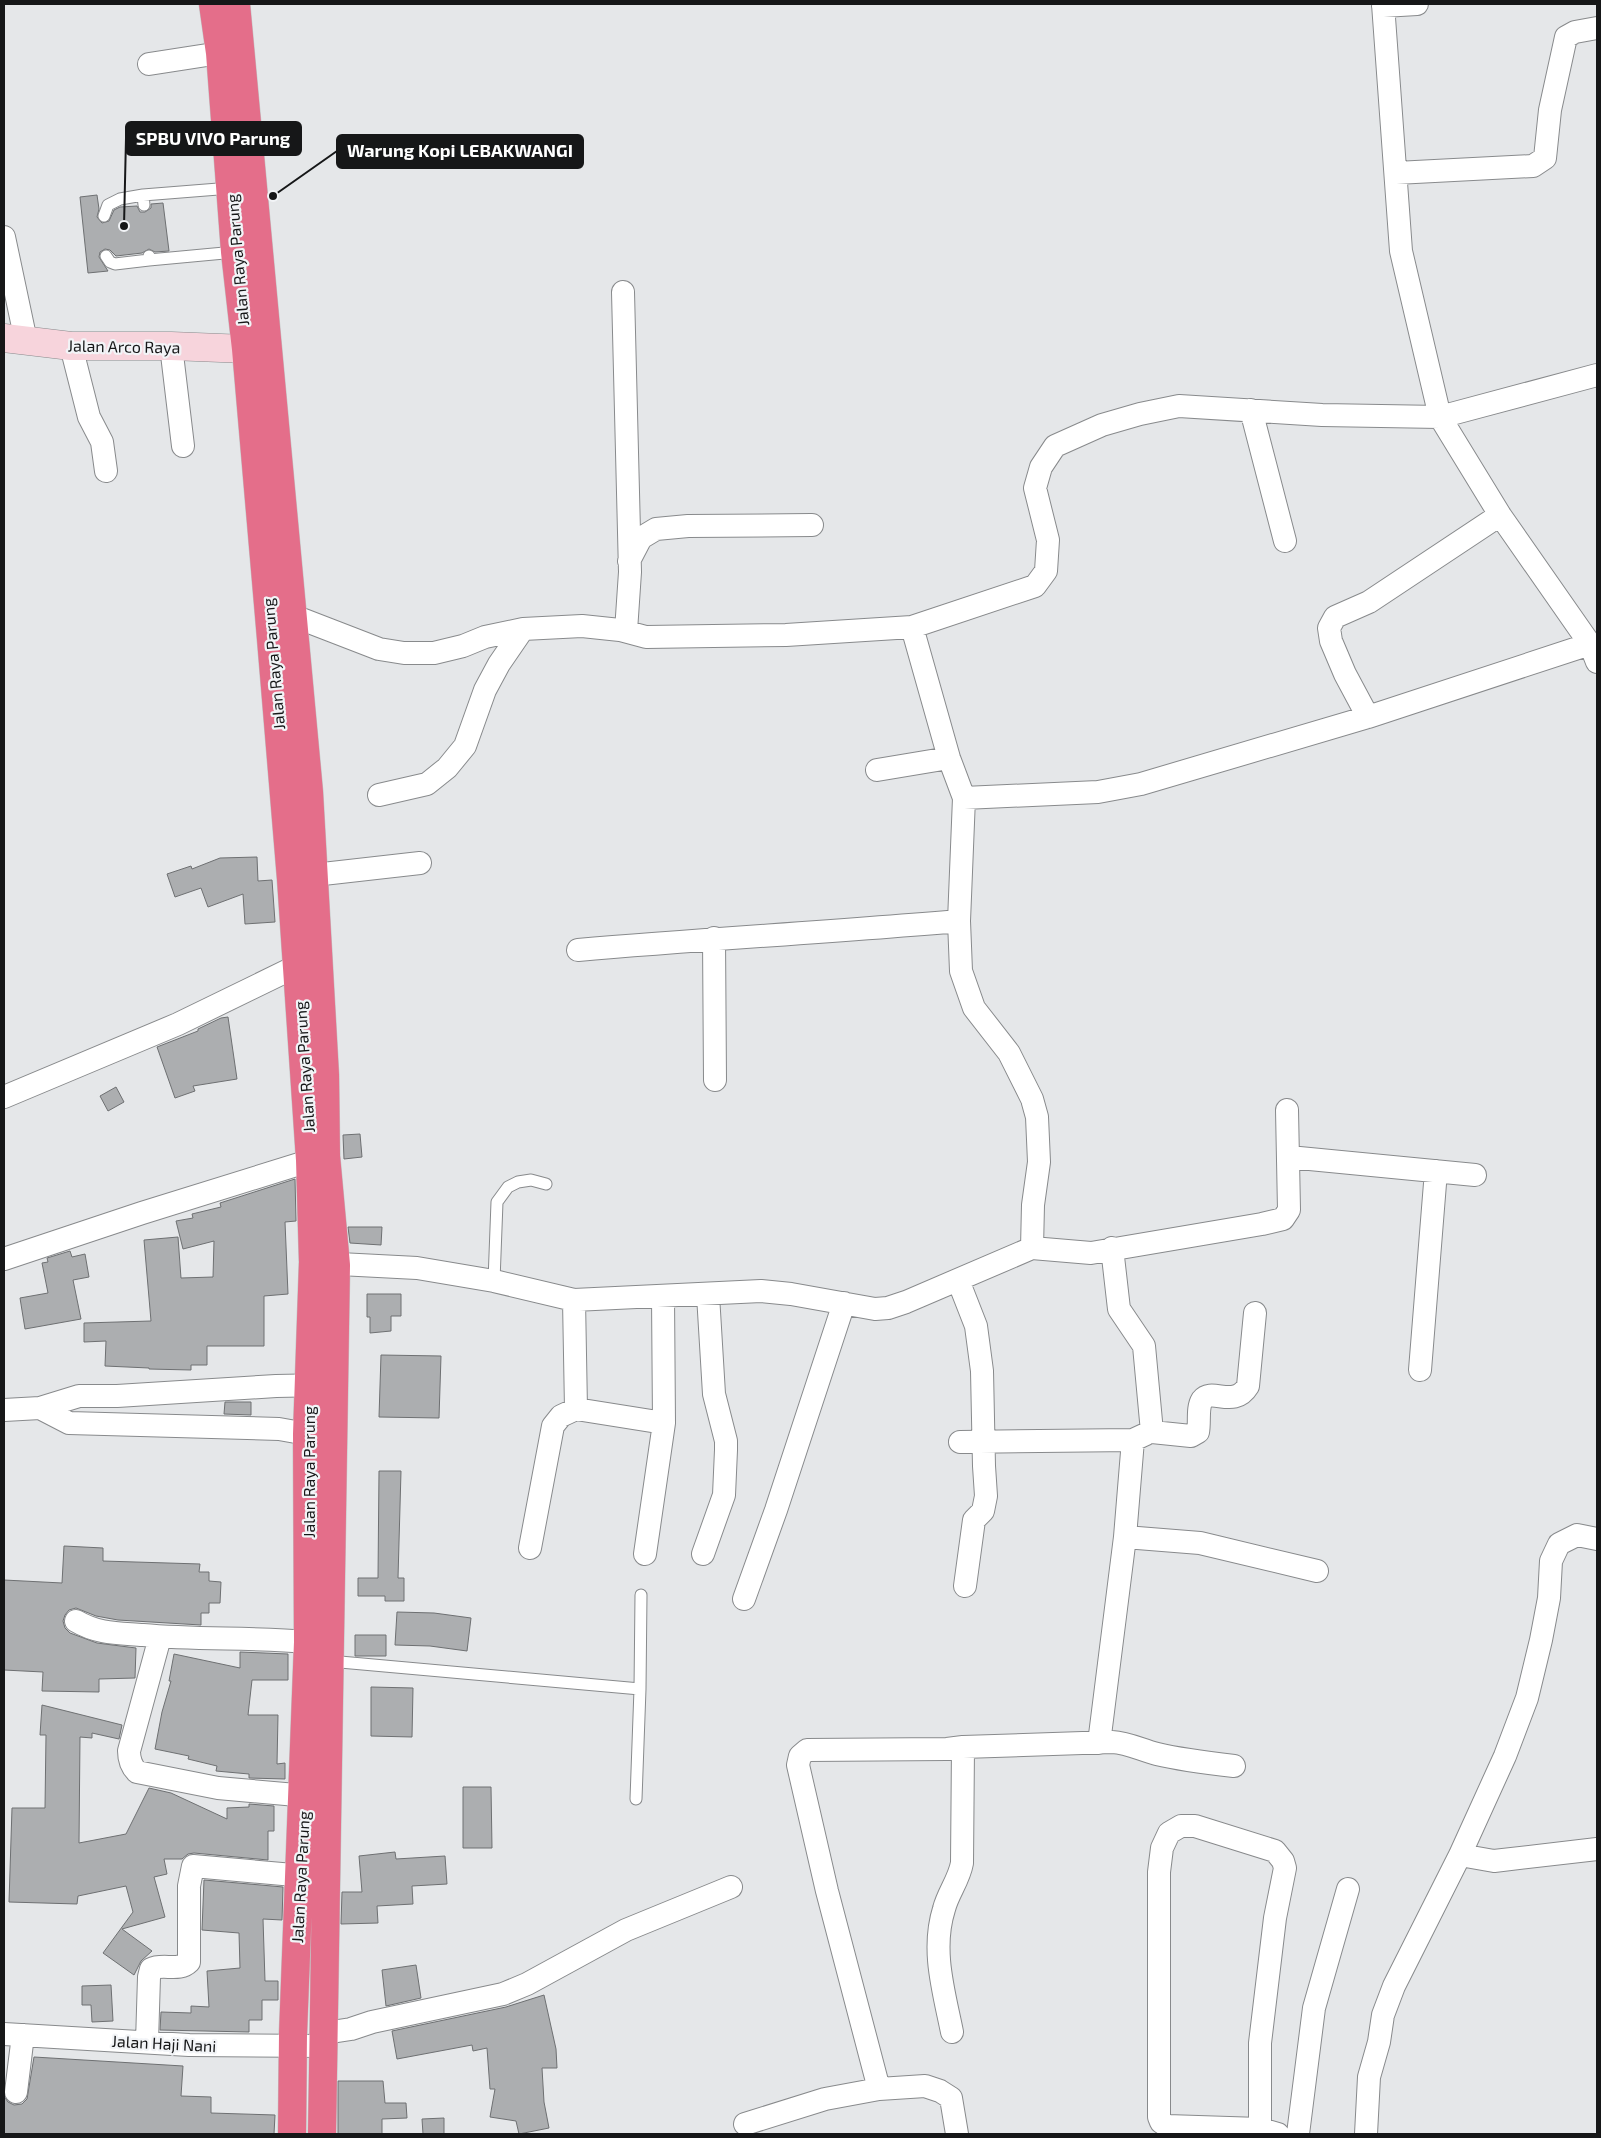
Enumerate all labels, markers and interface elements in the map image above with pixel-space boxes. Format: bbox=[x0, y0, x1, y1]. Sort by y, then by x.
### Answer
callout: SPBU VIVO Parung bbox=[126, 122, 301, 155]
text: SPBU VIVO Parung bbox=[136, 127, 291, 149]
callout: Warung Kopi LEBAKWANGI bbox=[337, 135, 583, 168]
text: Warung Kopi LEBAKWANGI bbox=[347, 139, 573, 161]
street label: Jalan Raya Parung bbox=[222, 193, 252, 327]
street label: Jalan Arco Raya bbox=[68, 336, 180, 356]
street label: Jalan Raya Parung bbox=[258, 597, 288, 731]
street label: Jalan Raya Parung bbox=[290, 1000, 318, 1133]
street label: Jalan Raya Parung bbox=[299, 1406, 318, 1538]
street label: Jalan Raya Parung bbox=[287, 1811, 313, 1943]
street label: Jalan Haji Nani bbox=[111, 2031, 217, 2056]

